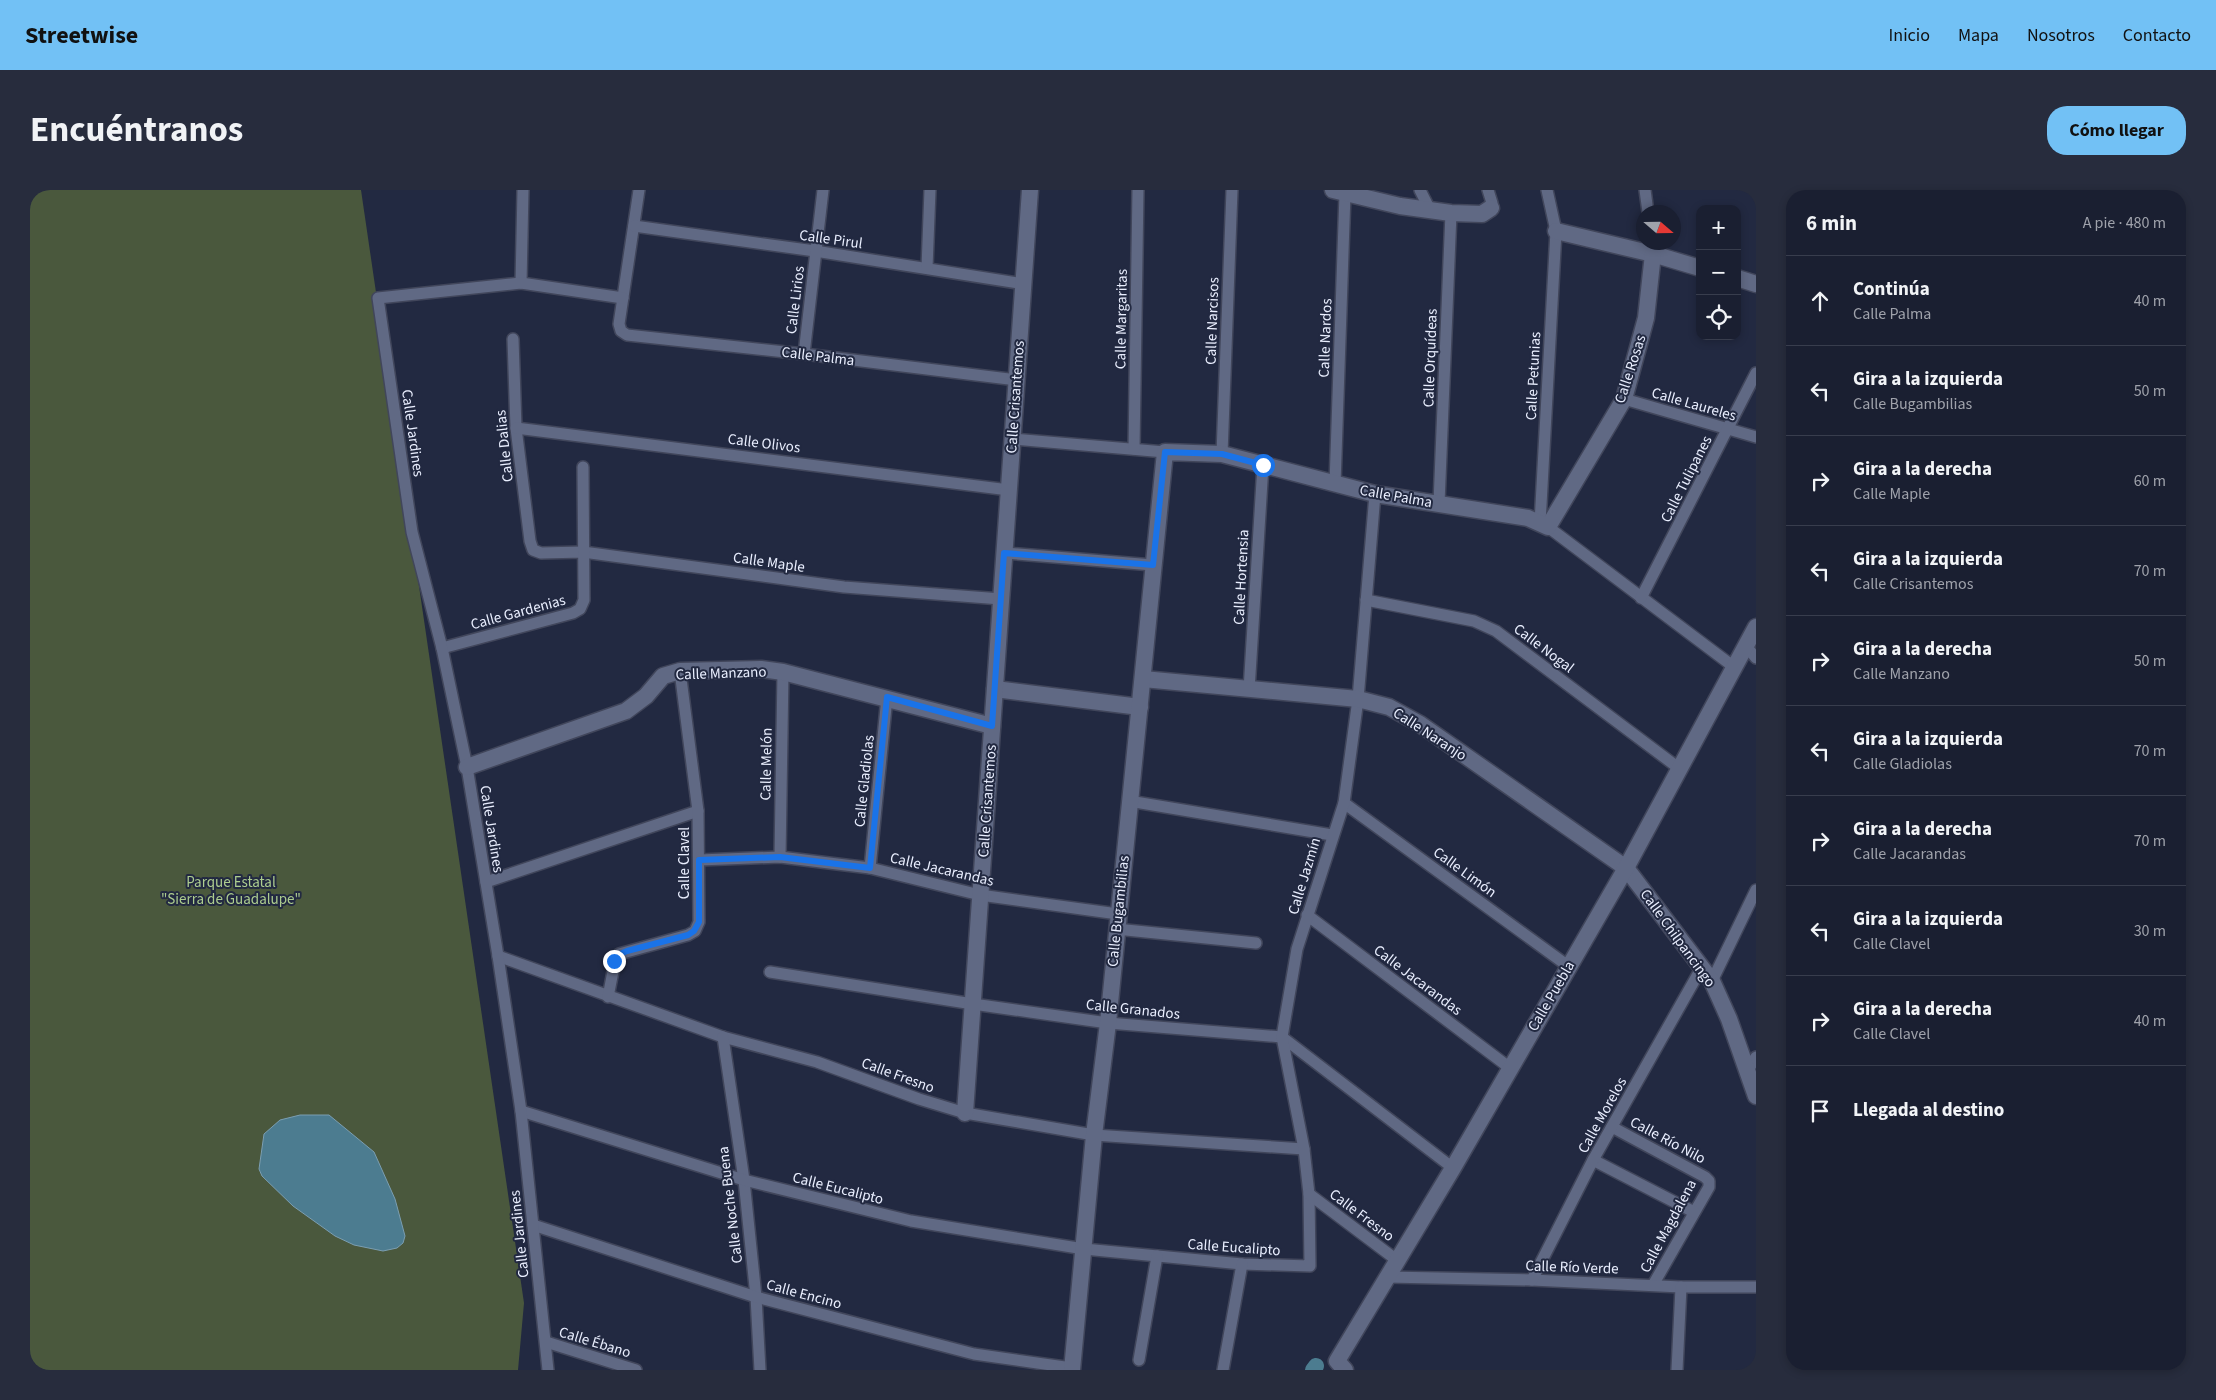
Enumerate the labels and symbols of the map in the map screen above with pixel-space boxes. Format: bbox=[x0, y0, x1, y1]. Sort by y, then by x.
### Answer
north arrow bbox=[1636, 205, 1681, 250]
street label: Calle Pirul bbox=[798, 225, 864, 254]
street label: Calle Lirios bbox=[781, 265, 810, 335]
street label: Calle Margaritas bbox=[1110, 269, 1133, 369]
street label: Calle Narcisos bbox=[1200, 277, 1225, 365]
street label: Calle Nardos bbox=[1314, 298, 1337, 378]
street label: Calle Orquídeas bbox=[1418, 308, 1443, 408]
street label: Calle Petunias bbox=[1521, 331, 1546, 421]
street label: Calle Rosas bbox=[1610, 332, 1651, 406]
street label: Calle Crisantemos bbox=[1001, 340, 1030, 454]
street label: Calle Palma bbox=[780, 342, 856, 371]
street label: Calle Laureles bbox=[1649, 382, 1739, 427]
street label: Calle Jardines bbox=[396, 388, 429, 478]
street label: Calle Dalias bbox=[490, 409, 519, 483]
street label: Calle Olivos bbox=[726, 429, 801, 458]
street label: Calle Tulipanes bbox=[1656, 432, 1717, 526]
route start bbox=[1252, 454, 1275, 477]
street label: Calle Palma bbox=[1358, 480, 1434, 513]
street label: Calle Hortensia bbox=[1229, 529, 1254, 625]
street label: Calle Maple bbox=[732, 547, 806, 578]
street label: Calle Gardenias bbox=[468, 590, 568, 635]
street label: Calle Nogal bbox=[1509, 619, 1578, 678]
street label: Calle Manzano bbox=[675, 661, 767, 686]
street label: Calle Naranjo bbox=[1389, 703, 1471, 766]
street label: Calle Melón bbox=[755, 727, 778, 801]
street label: Calle Gladiolas bbox=[849, 734, 880, 828]
street label: Calle Crisantemos bbox=[973, 744, 1002, 858]
street label: Calle Jardines bbox=[474, 784, 509, 874]
street label: Calle Clavel bbox=[674, 827, 695, 899]
street label: Calle Jazmín bbox=[1283, 835, 1326, 917]
street label: Calle Limón bbox=[1429, 842, 1501, 903]
street label: Calle Jacarandas bbox=[888, 847, 996, 892]
street label: Calle Bugambilias bbox=[1102, 854, 1135, 968]
park label: Parque Estatal "Sierra de Guadalupe" bbox=[161, 872, 301, 910]
street label: Calle Chilpancingo bbox=[1635, 885, 1720, 992]
street label: Calle Jacarandas bbox=[1369, 940, 1466, 1021]
route end bbox=[603, 950, 626, 973]
street label: Calle Puebla bbox=[1523, 957, 1580, 1035]
street label: Calle Granados bbox=[1085, 994, 1181, 1025]
street label: Calle Fresno bbox=[858, 1053, 937, 1098]
street label: Calle Morelos bbox=[1573, 1073, 1632, 1157]
street label: Calle Río Nilo bbox=[1626, 1112, 1709, 1169]
street label: Calle Noche Buena bbox=[713, 1145, 748, 1265]
street label: Calle Eucalipto bbox=[790, 1167, 886, 1210]
street label: Calle Magdalena bbox=[1635, 1176, 1702, 1277]
street label: Calle Fresno bbox=[1325, 1184, 1399, 1247]
street label: Calle Jardines bbox=[504, 1189, 535, 1279]
street label: Calle Eucalipto bbox=[1187, 1234, 1281, 1261]
street label: Calle Río Verde bbox=[1525, 1255, 1619, 1280]
street label: Calle Encino bbox=[764, 1274, 844, 1315]
street label: Calle Ébano bbox=[556, 1322, 633, 1363]

